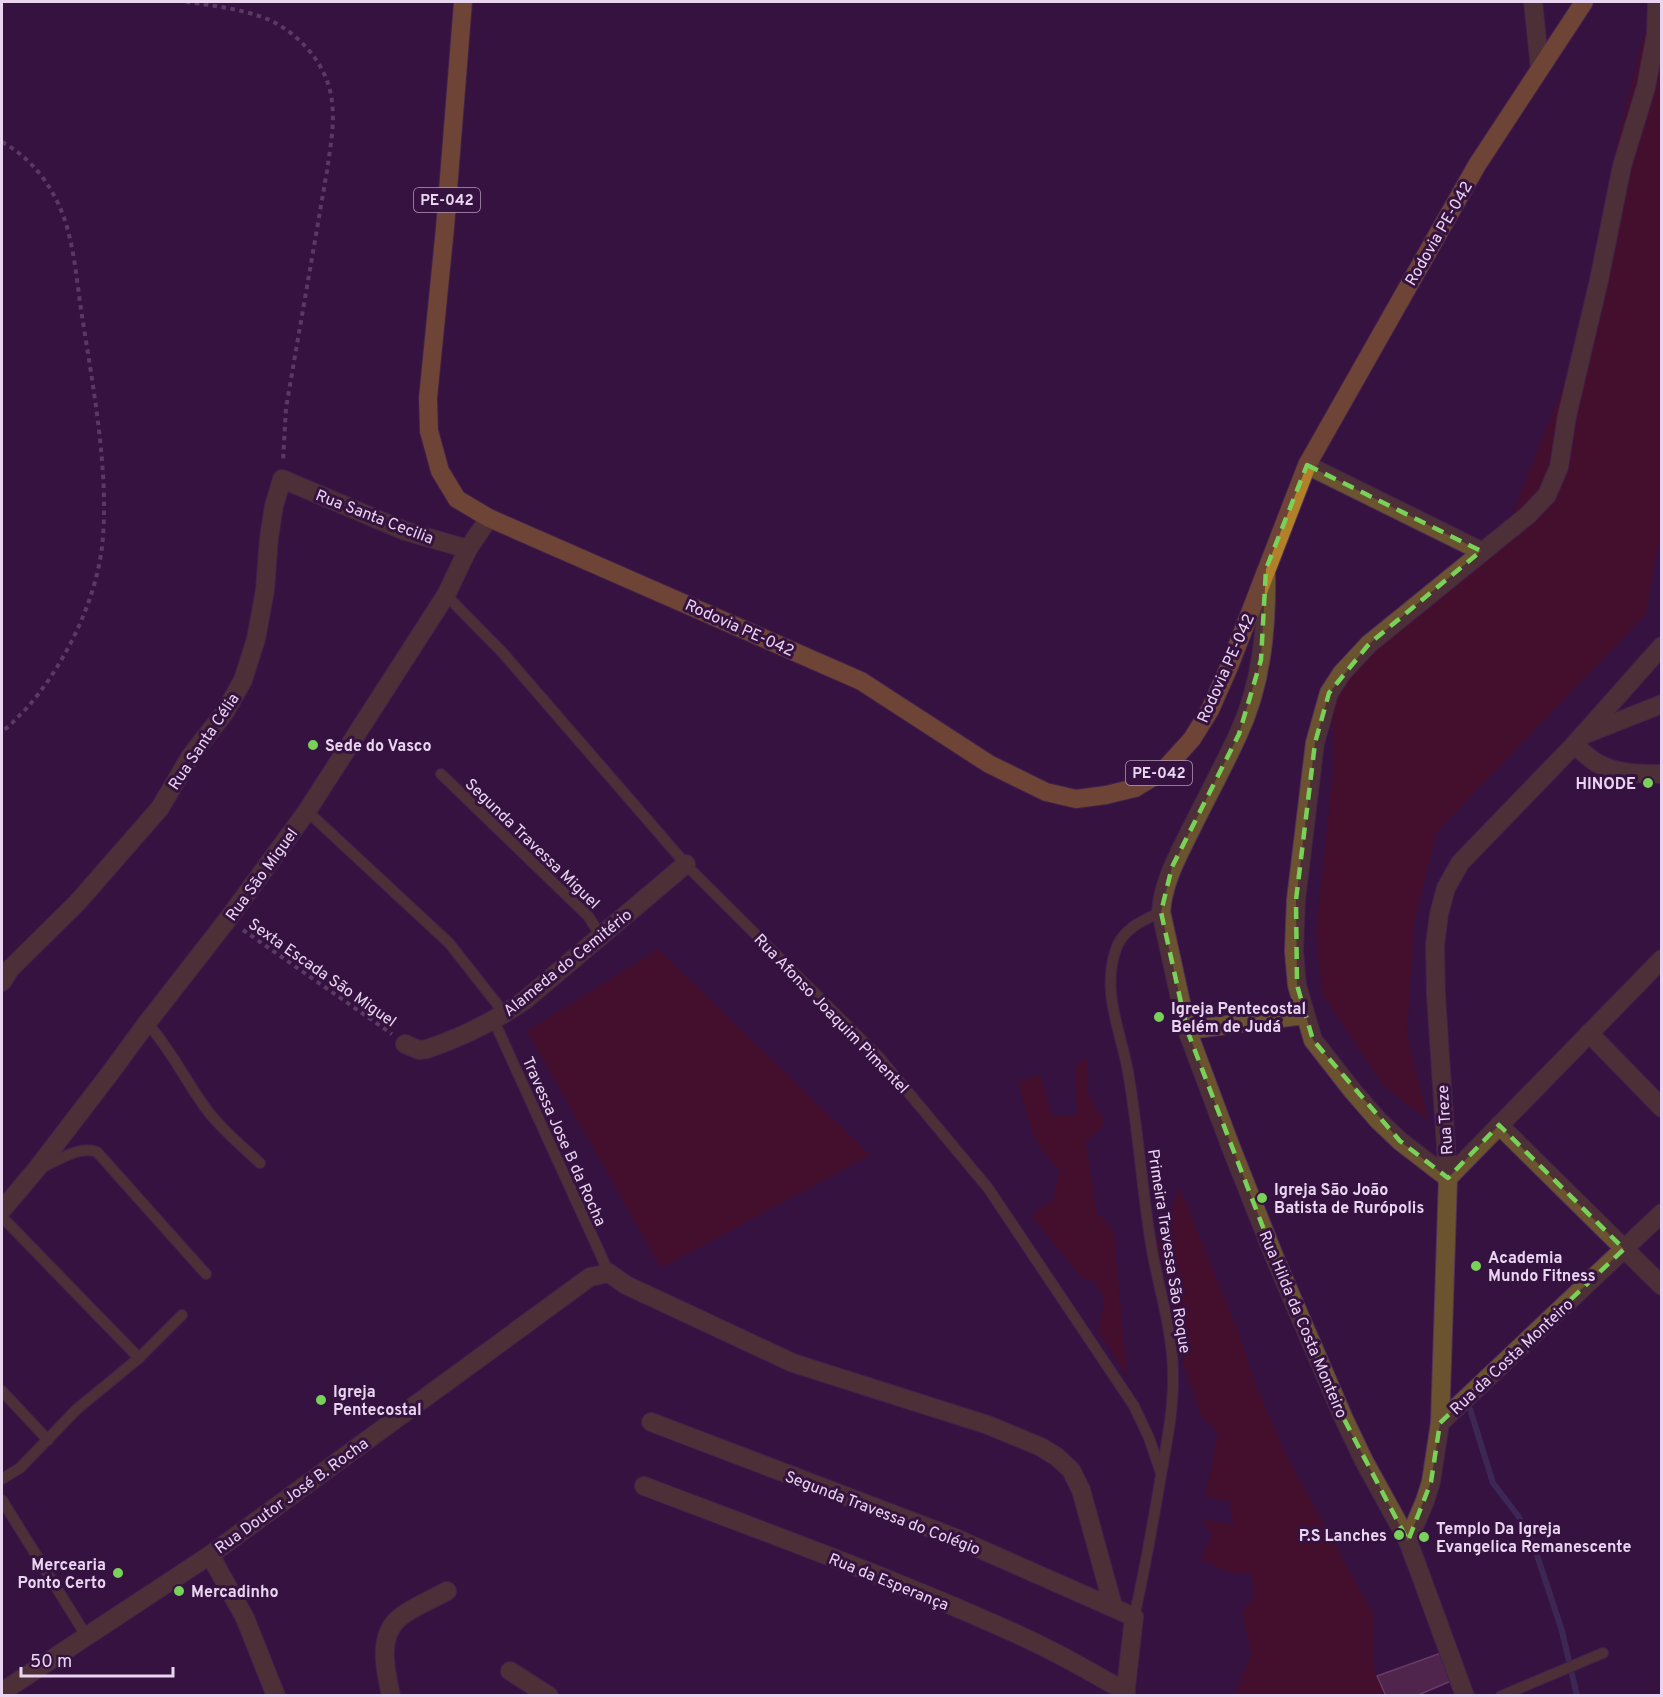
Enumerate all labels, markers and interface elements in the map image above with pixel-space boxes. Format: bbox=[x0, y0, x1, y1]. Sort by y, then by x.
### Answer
street label: Rodovia PE-042 bbox=[1402, 178, 1478, 290]
road number: PE-042 bbox=[414, 188, 480, 212]
street label: Rua Santa Cecilia bbox=[312, 486, 436, 550]
street label: Rodovia PE-042 bbox=[681, 596, 797, 662]
street label: Rodovia PE-042 bbox=[1194, 611, 1260, 727]
street label: Rua Santa Célia bbox=[165, 690, 244, 794]
place label: Sede do Vasco bbox=[325, 737, 432, 757]
marker: Sede do Vasco bbox=[306, 738, 320, 752]
road number: PE-042 bbox=[1126, 761, 1192, 785]
street label: Segunda Travessa Miguel bbox=[460, 775, 603, 914]
place label: HINODE bbox=[1576, 775, 1636, 795]
marker: HINODE bbox=[1641, 776, 1655, 790]
street label: Rua São Miguel bbox=[222, 825, 303, 926]
street label: Alameda do Cemitério bbox=[500, 906, 637, 1022]
street label: Sexta Escada São Miguel bbox=[244, 915, 400, 1032]
street label: Rua Afonso Joaquim Pimentel bbox=[749, 930, 912, 1099]
place label: Igreja Pentecostal Belém de Judá bbox=[1171, 1000, 1306, 1038]
marker: Igreja Pentecostal Belém de Judá bbox=[1152, 1010, 1166, 1024]
street label: Travessa Jose B da Rocha bbox=[517, 1054, 610, 1230]
street label: Rua Treze bbox=[1434, 1084, 1458, 1155]
street label: Primeira Travessa São Roque bbox=[1142, 1148, 1194, 1355]
place label: Igreja São João Batista de Rurópolis bbox=[1274, 1181, 1424, 1219]
marker: Igreja São João Batista de Rurópolis bbox=[1255, 1191, 1269, 1205]
street label: Rua Hilda da Costa Monteiro bbox=[1254, 1228, 1351, 1422]
place label: Academia Mundo Fitness bbox=[1488, 1249, 1596, 1287]
marker: Academia Mundo Fitness bbox=[1469, 1259, 1483, 1273]
street label: Rua da Costa Monteiro bbox=[1447, 1295, 1578, 1420]
place label: Igreja Pentecostal bbox=[333, 1383, 422, 1421]
marker: Igreja Pentecostal bbox=[314, 1393, 328, 1407]
street label: Rua Doutor José B. Rocha bbox=[211, 1434, 373, 1559]
street label: Segunda Travessa do Colégio bbox=[782, 1467, 983, 1560]
place label: Templo Da Igreja Evangelica Remanescente bbox=[1436, 1520, 1632, 1558]
place label: P.S Lanches bbox=[1299, 1527, 1387, 1547]
marker: P.S Lanches bbox=[1392, 1528, 1406, 1542]
marker: Templo Da Igreja Evangelica Remanescente bbox=[1417, 1530, 1431, 1544]
street label: Rua da Esperança bbox=[825, 1550, 951, 1616]
place label: Mercearia Ponto Certo bbox=[17, 1556, 106, 1594]
marker: Mercearia Ponto Certo bbox=[111, 1566, 125, 1580]
place label: Mercadinho bbox=[191, 1583, 279, 1603]
marker: Mercadinho bbox=[172, 1584, 186, 1598]
scale bar bbox=[21, 1640, 172, 1678]
text: 50 m bbox=[30, 1651, 72, 1674]

